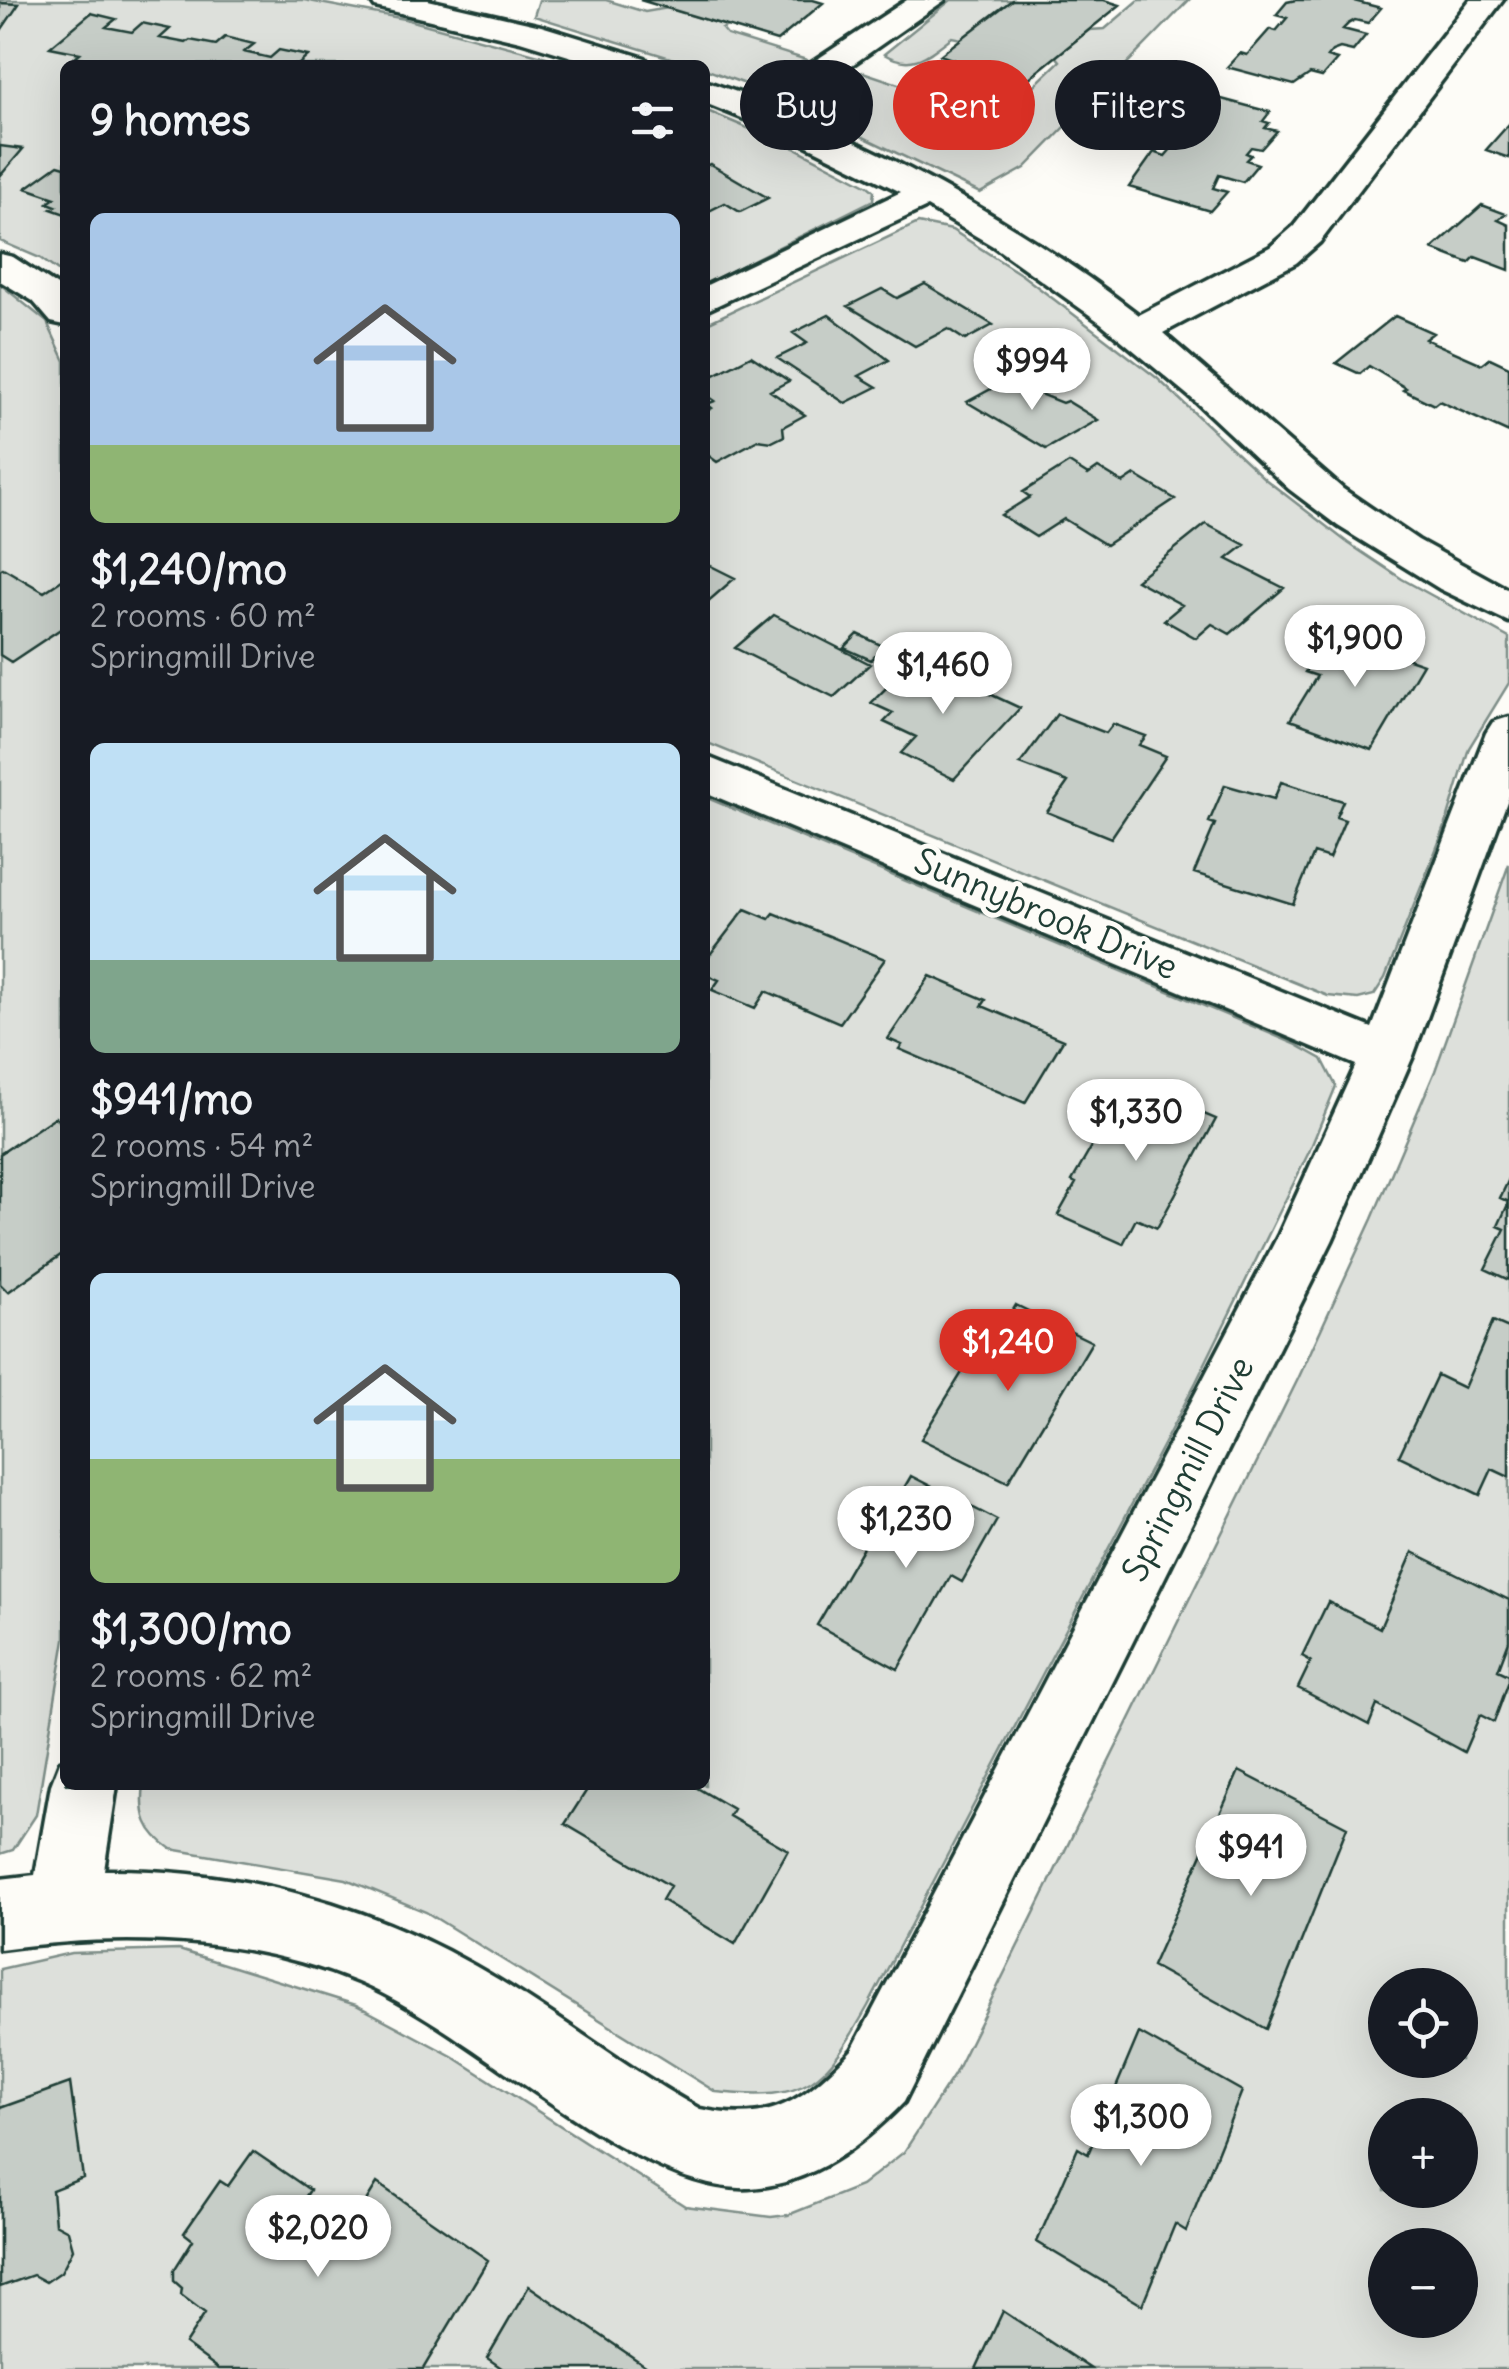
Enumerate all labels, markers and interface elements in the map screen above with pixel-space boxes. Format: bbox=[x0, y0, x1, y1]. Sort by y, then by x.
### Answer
chip: Buy bbox=[740, 60, 873, 150]
chip: Rent bbox=[893, 60, 1035, 150]
chip: Filters bbox=[1055, 60, 1221, 150]
icon: filters bbox=[625, 93, 680, 148]
text: 9 homes bbox=[90, 94, 251, 146]
icon: home bbox=[295, 278, 475, 458]
pin: $994 bbox=[973, 328, 1091, 413]
text: $994 bbox=[995, 340, 1069, 381]
text: $1,240/mo bbox=[90, 543, 287, 595]
text: 2 rooms · 60 m² bbox=[90, 595, 316, 636]
pin: $1,900 bbox=[1274, 605, 1436, 690]
text: $1,900 bbox=[1306, 617, 1404, 658]
pin: $1,460 bbox=[862, 632, 1024, 717]
text: Springmill Drive bbox=[90, 636, 316, 677]
text: $1,460 bbox=[896, 644, 990, 685]
icon: home bbox=[295, 808, 475, 988]
street label: Sunnybrook Drive bbox=[908, 838, 1185, 988]
text: $941/mo bbox=[90, 1073, 253, 1125]
pin: $1,330 bbox=[1055, 1079, 1217, 1164]
text: $1,330 bbox=[1089, 1091, 1183, 1132]
text: 2 rooms · 54 m² bbox=[90, 1125, 313, 1166]
text: Springmill Drive bbox=[90, 1166, 316, 1207]
pin: $1,240 bbox=[927, 1309, 1089, 1394]
text: $1,240 bbox=[961, 1321, 1055, 1362]
icon: home bbox=[295, 1338, 475, 1518]
street label: Springmill Drive bbox=[1112, 1349, 1263, 1588]
pin: $1,230 bbox=[825, 1486, 987, 1571]
text: $1,230 bbox=[859, 1498, 953, 1539]
text: $1,300/mo bbox=[90, 1603, 292, 1655]
text: 2 rooms · 62 m² bbox=[90, 1655, 313, 1696]
text: Springmill Drive bbox=[90, 1696, 316, 1737]
pin: $941 bbox=[1192, 1814, 1310, 1899]
text: $941 bbox=[1217, 1826, 1285, 1867]
map controls bbox=[1368, 1968, 1478, 2338]
button: locate bbox=[1368, 1968, 1478, 2078]
pin: $1,300 bbox=[1060, 2084, 1222, 2169]
text: $1,300 bbox=[1093, 2096, 1189, 2137]
button: + bbox=[1368, 2098, 1478, 2208]
pin: $2,020 bbox=[237, 2195, 399, 2280]
text: $2,020 bbox=[267, 2207, 369, 2248]
button: − bbox=[1368, 2228, 1478, 2338]

